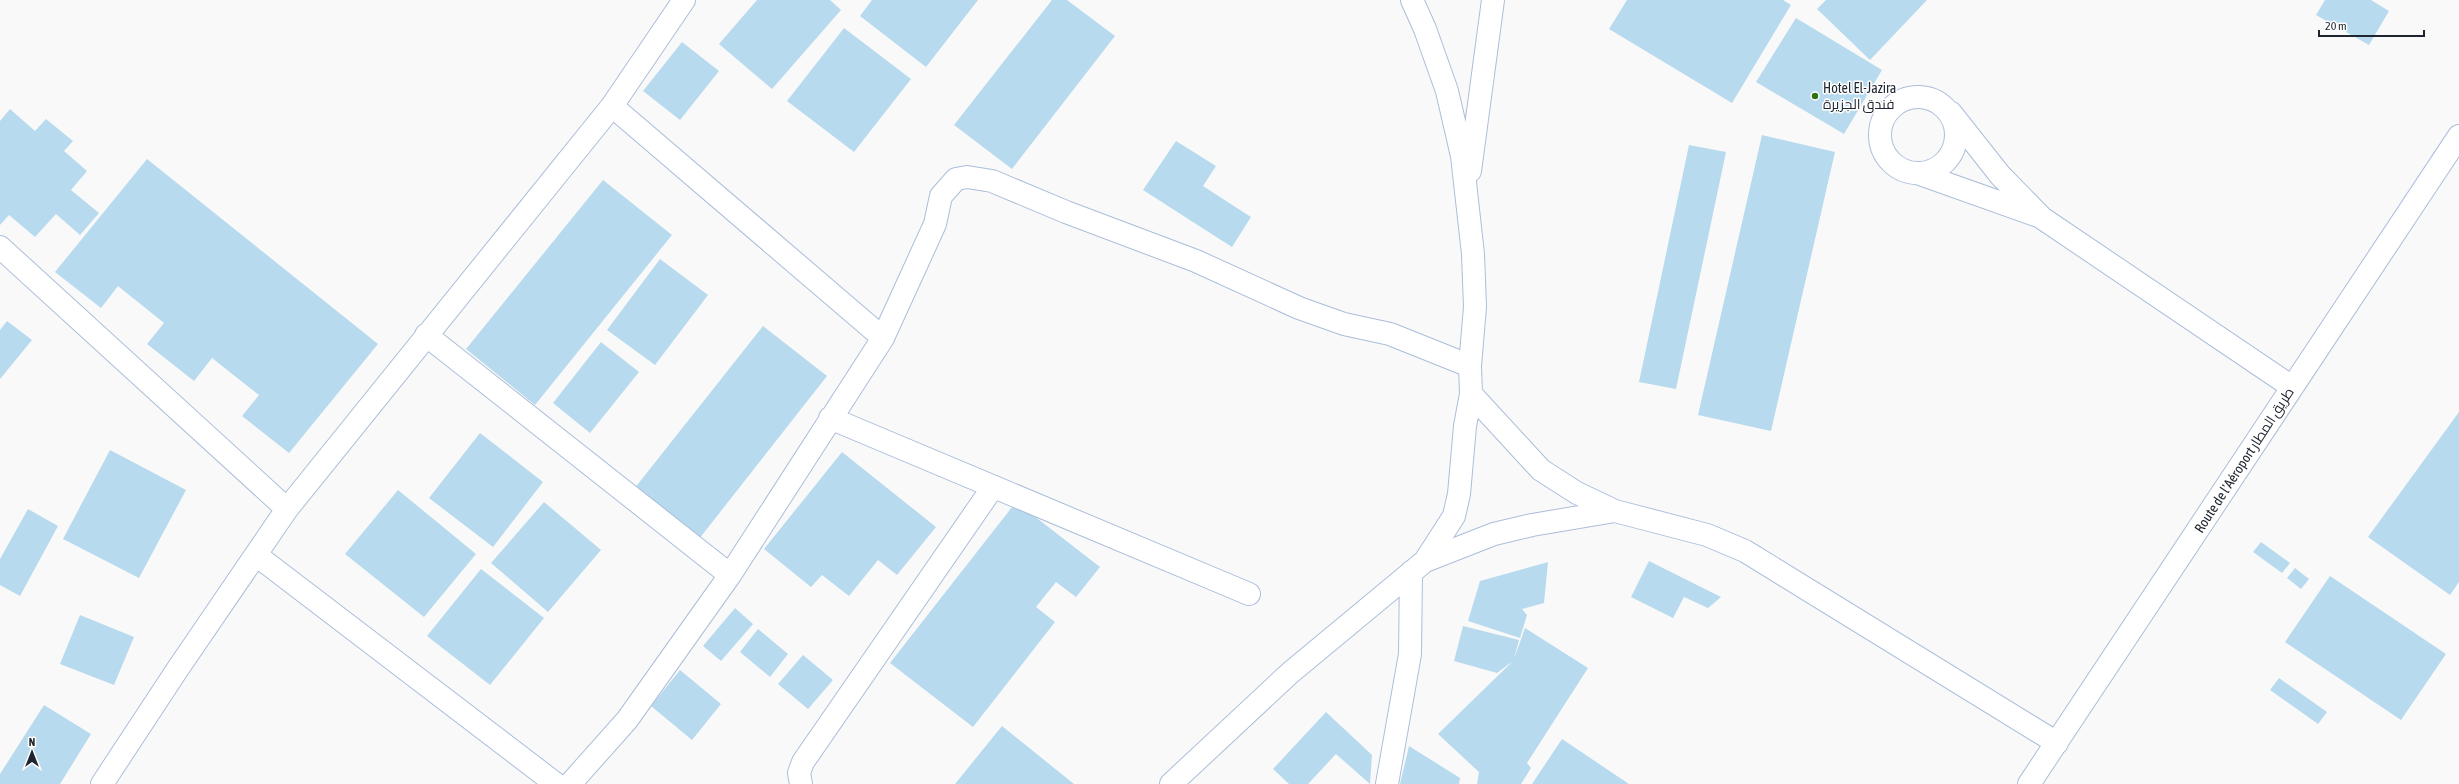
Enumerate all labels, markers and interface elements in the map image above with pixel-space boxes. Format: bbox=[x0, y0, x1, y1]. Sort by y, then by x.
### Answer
scale bar bbox=[2319, 12, 2424, 38]
text: 20 m bbox=[2325, 19, 2347, 33]
place label: Hotel El-Jazira فندق الجزيرة bbox=[1823, 80, 1896, 113]
marker: Hotel El-Jazira فندق الجزيرة bbox=[1810, 91, 1820, 101]
street label: Route de l'Aéroport طريق المطار bbox=[2191, 384, 2298, 536]
north arrow bbox=[12, 732, 52, 772]
text: N bbox=[29, 736, 35, 748]

